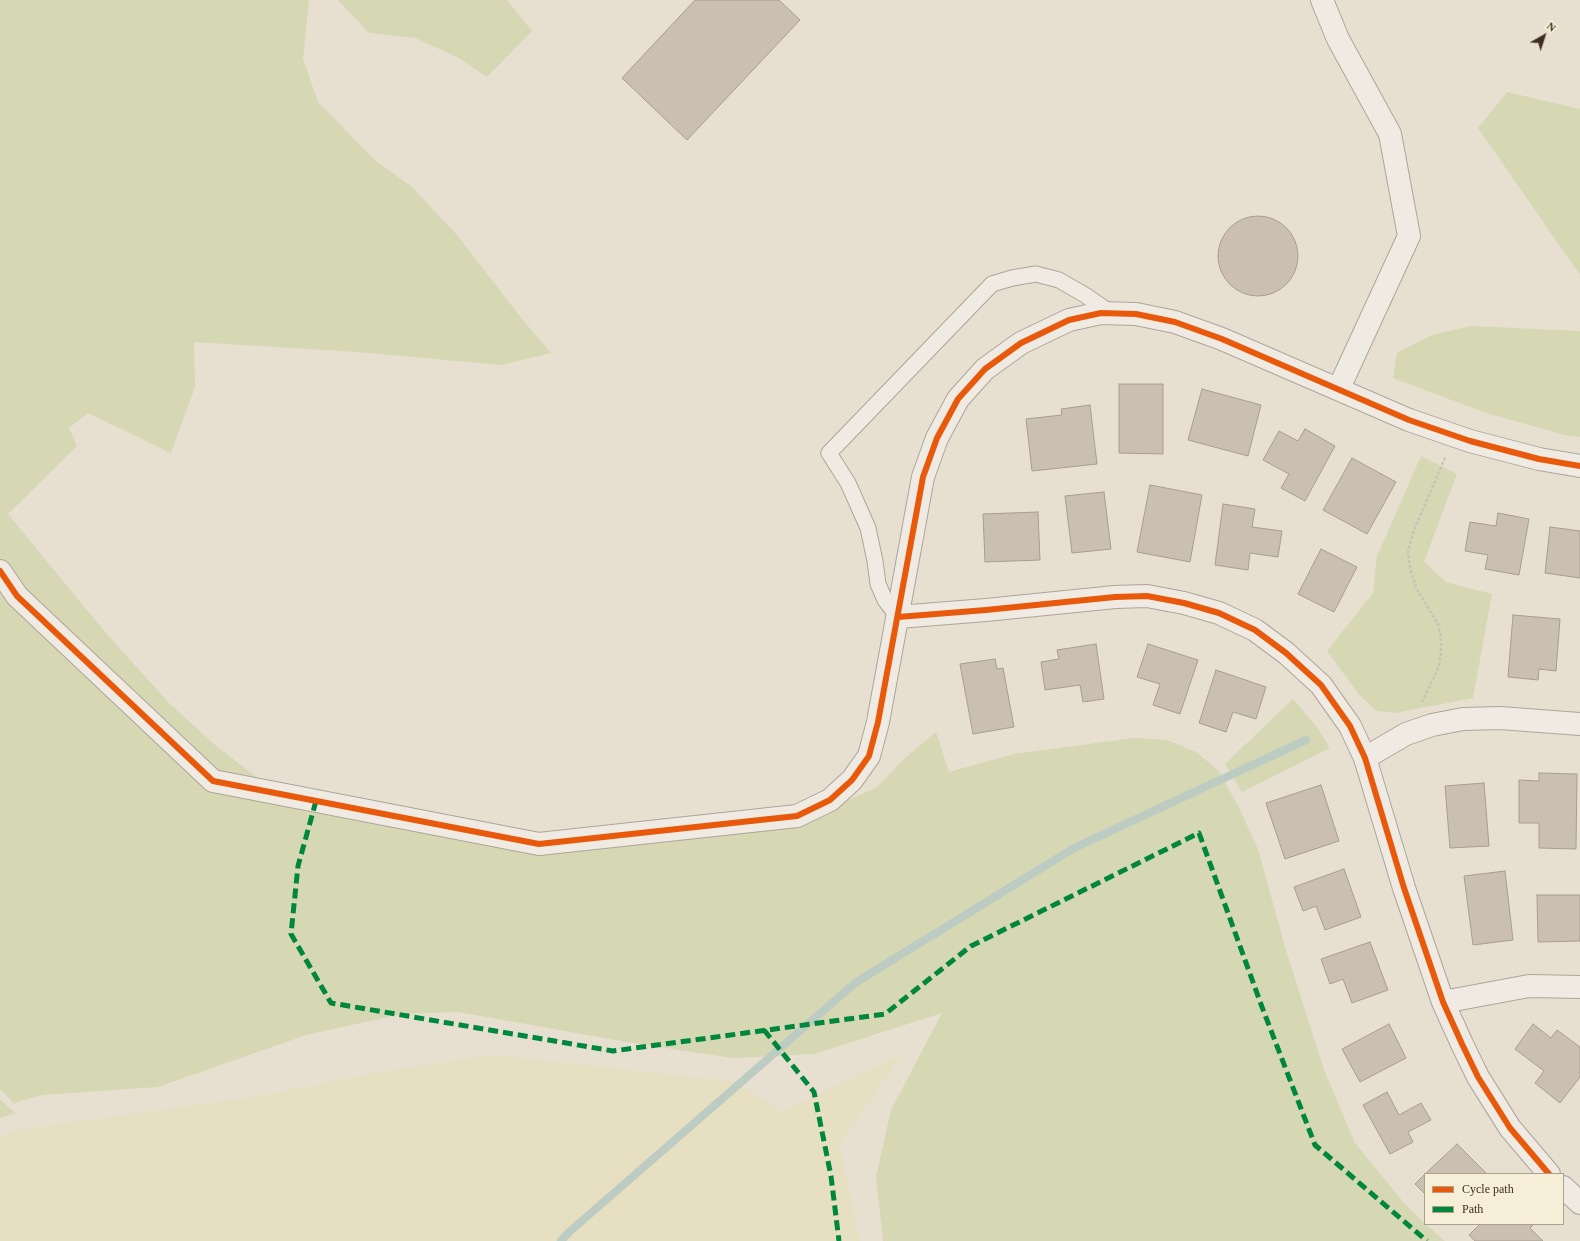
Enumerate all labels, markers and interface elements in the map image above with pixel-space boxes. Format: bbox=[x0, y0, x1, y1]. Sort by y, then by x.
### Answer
north arrow bbox=[1524, 16, 1564, 56]
text: N bbox=[1545, 20, 1558, 34]
legend bbox=[1424, 1173, 1564, 1225]
text: Cycle path bbox=[1462, 1182, 1514, 1196]
text: Path bbox=[1462, 1202, 1483, 1216]

